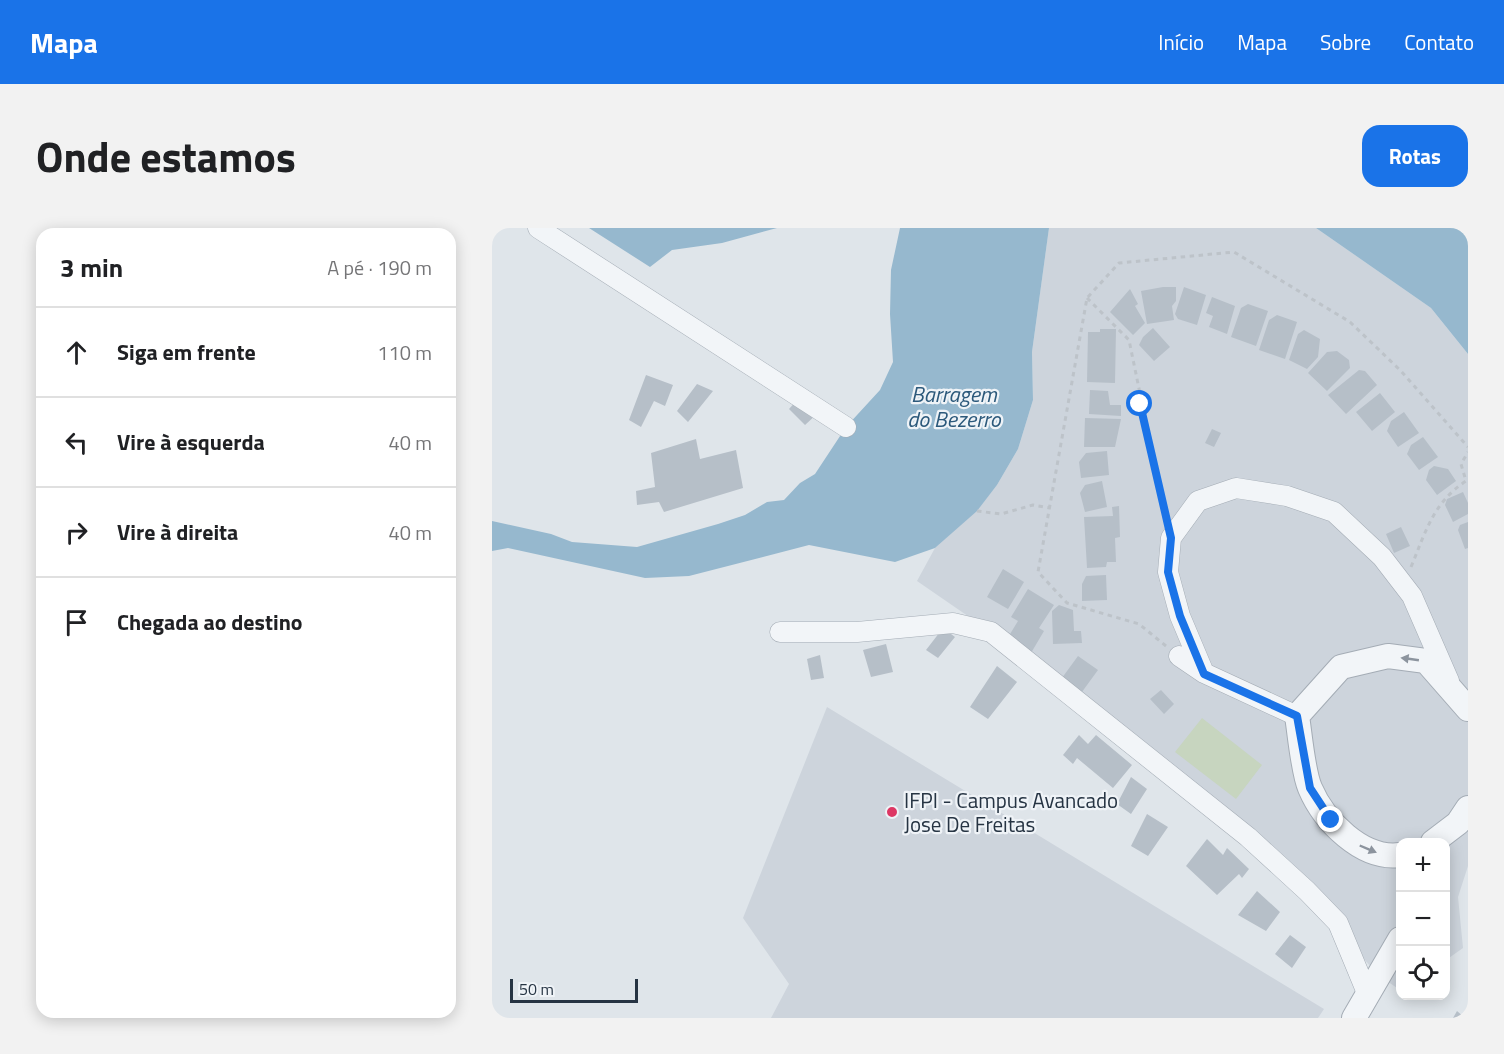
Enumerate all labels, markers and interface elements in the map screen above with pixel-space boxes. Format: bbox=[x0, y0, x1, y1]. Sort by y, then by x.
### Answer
text: Mapa bbox=[30, 21, 98, 64]
text: Início bbox=[1158, 26, 1204, 58]
text: Mapa bbox=[1237, 26, 1287, 58]
text: Sobre bbox=[1320, 26, 1371, 58]
text: Contato bbox=[1404, 26, 1474, 58]
text: Onde estamos bbox=[36, 124, 296, 188]
button: Rotas bbox=[1362, 125, 1468, 187]
text: 3 min bbox=[60, 248, 123, 287]
text: A pé · 190 m bbox=[327, 252, 432, 283]
text: Siga em frente bbox=[117, 335, 256, 369]
icon: ahead bbox=[60, 336, 93, 369]
text: 110 m bbox=[377, 337, 432, 368]
water label: Barragem do Bezerro bbox=[907, 377, 1002, 436]
route start bbox=[1126, 390, 1152, 416]
text: Vire à esquerda bbox=[117, 425, 265, 459]
icon: left bbox=[60, 426, 93, 459]
text: 40 m bbox=[388, 427, 432, 458]
text: Vire à direita bbox=[117, 515, 238, 549]
icon: right bbox=[60, 516, 93, 549]
text: 40 m bbox=[388, 517, 432, 548]
text: Chegada ao destino bbox=[117, 605, 303, 639]
icon: arrive bbox=[60, 606, 93, 639]
one-way arrow bbox=[1400, 655, 1419, 664]
place label: IFPI - Campus Avancado Jose De Freitas bbox=[904, 784, 1118, 840]
marker: IFPI - Campus Avancado Jose De Freitas bbox=[885, 805, 899, 819]
route end bbox=[1317, 806, 1343, 832]
map controls bbox=[1396, 838, 1450, 1000]
button: + bbox=[1396, 838, 1450, 892]
one-way arrow bbox=[1360, 844, 1378, 854]
button: − bbox=[1396, 892, 1450, 946]
button: locate bbox=[1396, 946, 1450, 1000]
scale bar bbox=[510, 976, 638, 1004]
text: 50 m bbox=[519, 977, 554, 1001]

